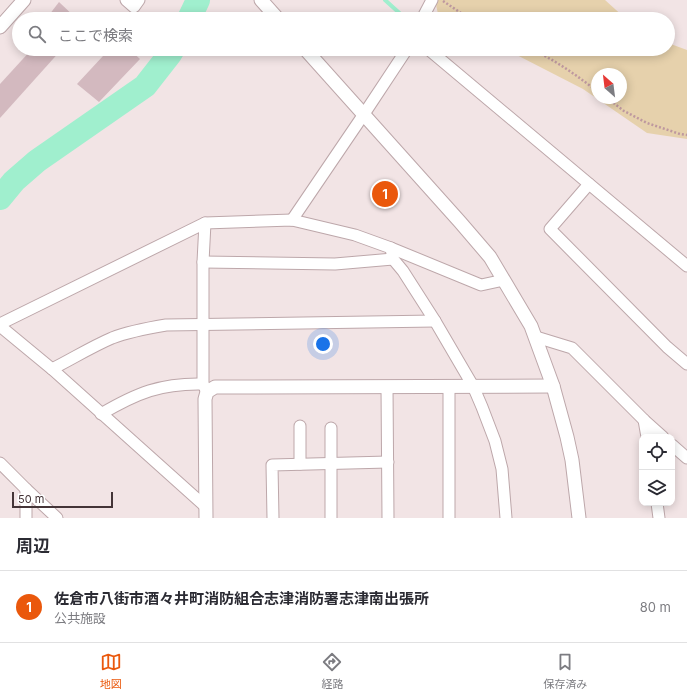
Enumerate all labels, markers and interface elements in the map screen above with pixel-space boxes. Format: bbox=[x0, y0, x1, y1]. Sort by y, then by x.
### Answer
search box bbox=[12, 12, 675, 56]
icon: search bbox=[26, 23, 48, 45]
text: ここで検索 bbox=[58, 26, 133, 45]
north arrow bbox=[591, 68, 627, 104]
pin: 1 bbox=[372, 179, 398, 209]
your location bbox=[313, 334, 333, 354]
map controls bbox=[639, 434, 675, 506]
button: locate bbox=[639, 434, 675, 470]
button: layers bbox=[639, 470, 675, 506]
scale bar bbox=[12, 490, 113, 509]
text: 50 m bbox=[18, 492, 44, 506]
text: 周辺 bbox=[16, 536, 50, 556]
text: 佐倉市八街市酒々井町消防組合志津消防署志津南出張所 bbox=[54, 589, 429, 608]
text: 1 bbox=[26, 599, 32, 615]
text: 80 m bbox=[640, 599, 671, 615]
text: 公共施設 bbox=[54, 610, 106, 626]
tab: 地図 bbox=[100, 651, 122, 691]
tab: 経路 bbox=[321, 651, 343, 691]
tab: 保存済み bbox=[543, 651, 587, 691]

